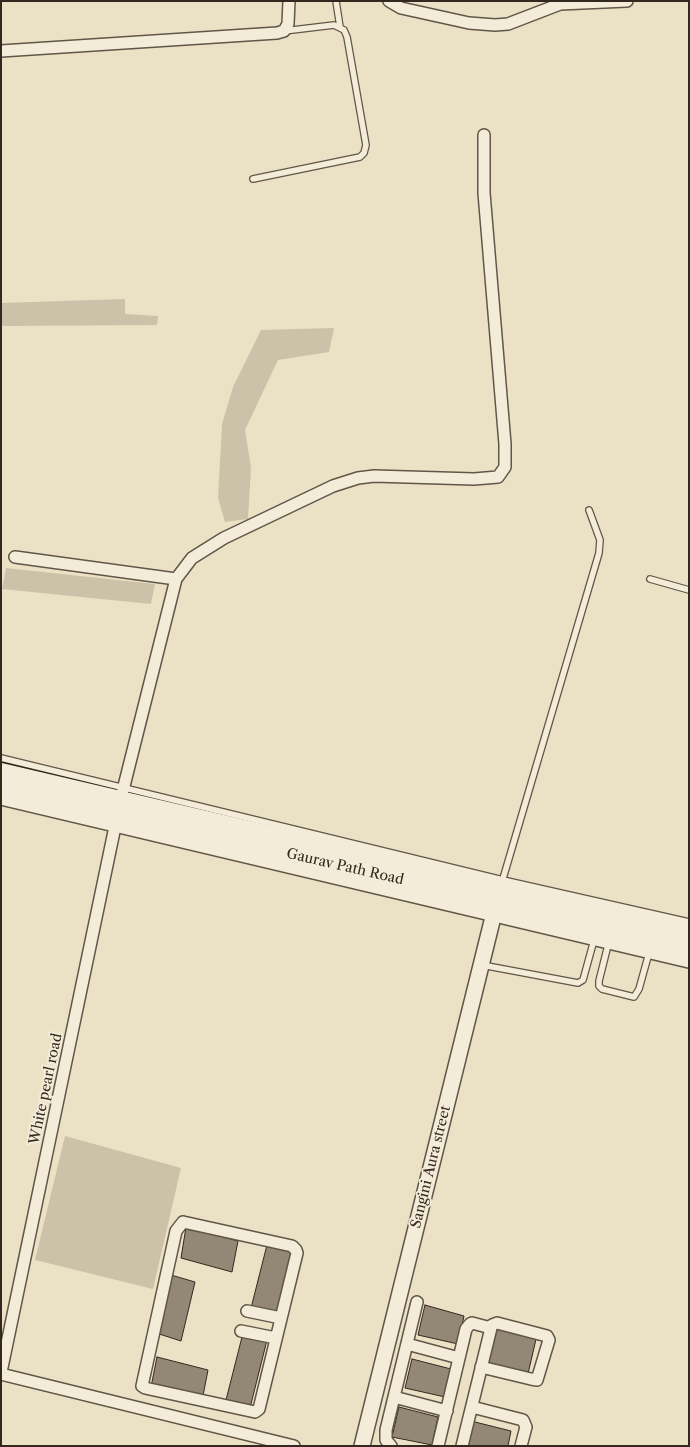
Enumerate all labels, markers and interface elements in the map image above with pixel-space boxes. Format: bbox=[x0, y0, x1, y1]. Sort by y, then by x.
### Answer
street label: Gaurav Path Road bbox=[285, 845, 405, 889]
street label: White pearl road bbox=[26, 1032, 66, 1146]
street label: Sangini Aura street bbox=[408, 1104, 454, 1230]

